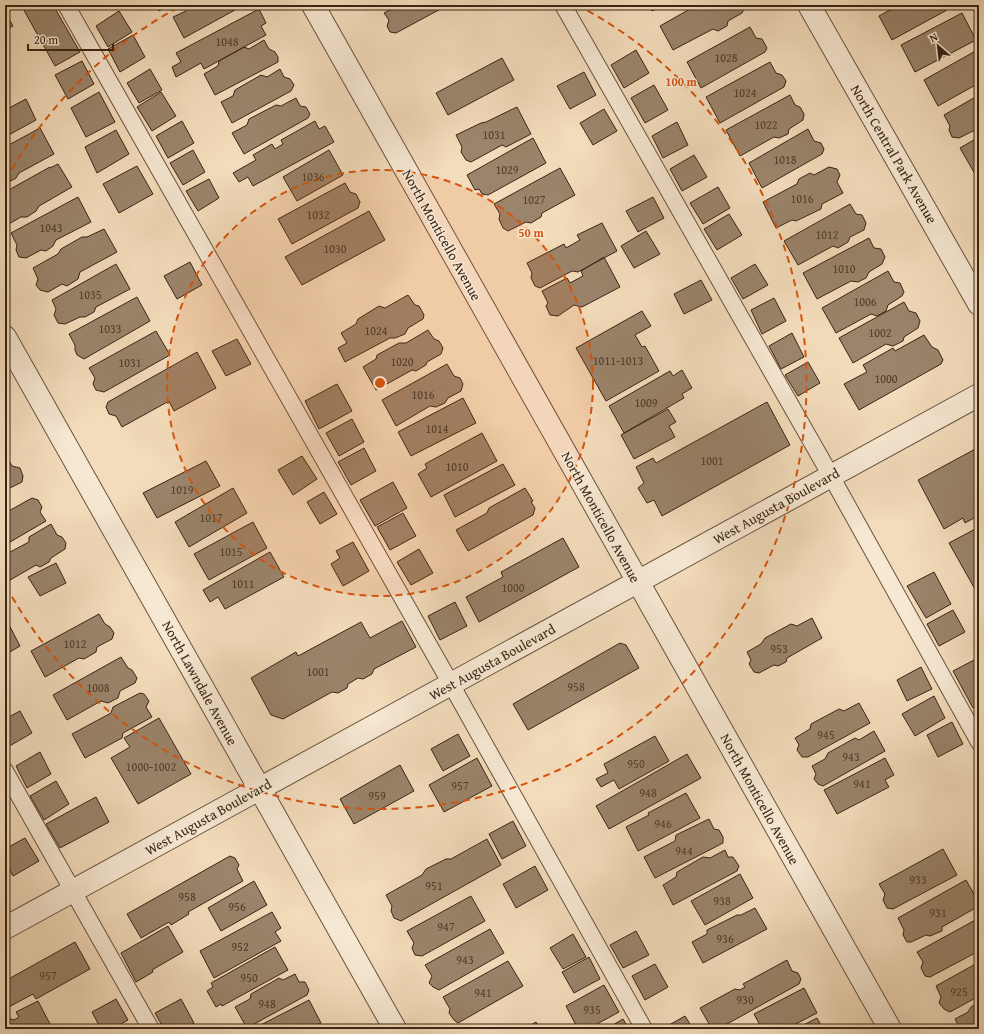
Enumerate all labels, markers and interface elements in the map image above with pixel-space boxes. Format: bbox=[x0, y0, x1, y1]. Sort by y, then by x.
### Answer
scale bar bbox=[28, 26, 113, 52]
north arrow bbox=[918, 26, 958, 66]
text: N bbox=[926, 28, 941, 46]
text: 20 m bbox=[34, 31, 58, 48]
house number: 1048 bbox=[215, 33, 239, 50]
house number: 1028 bbox=[714, 49, 738, 66]
text: 100 m bbox=[665, 73, 698, 90]
street label: North Central Park Avenue bbox=[846, 81, 942, 227]
house number: 1024 bbox=[733, 84, 757, 101]
house number: 1022 bbox=[754, 116, 778, 133]
house number: 1031 bbox=[482, 126, 506, 143]
house number: 1018 bbox=[773, 151, 797, 168]
house number: 1029 bbox=[495, 161, 519, 178]
street label: North Monticello Avenue bbox=[398, 166, 487, 305]
house number: 1036 bbox=[301, 168, 325, 185]
house number: 1016 bbox=[790, 190, 814, 207]
house number: 1027 bbox=[522, 191, 546, 208]
house number: 1032 bbox=[306, 206, 330, 223]
house number: 1043 bbox=[39, 219, 63, 236]
text: 50 m bbox=[518, 224, 544, 241]
house number: 1012 bbox=[815, 226, 839, 243]
house number: 1030 bbox=[323, 240, 347, 257]
house number: 1010 bbox=[832, 260, 856, 277]
house number: 1035 bbox=[78, 286, 102, 303]
house number: 1006 bbox=[853, 293, 877, 310]
house number: 1033 bbox=[98, 320, 122, 337]
house number: 1024 bbox=[364, 322, 388, 339]
house number: 1002 bbox=[868, 324, 892, 341]
house number: 1011-1013 bbox=[593, 352, 643, 369]
house number: 1020 bbox=[390, 353, 414, 370]
house number: 1031 bbox=[118, 354, 142, 371]
house number: 1000 bbox=[874, 370, 898, 387]
centre of rings bbox=[373, 376, 387, 390]
house number: 1016 bbox=[411, 386, 435, 403]
house number: 1009 bbox=[634, 394, 658, 411]
house number: 1014 bbox=[425, 420, 449, 437]
street label: North Monticello Avenue bbox=[557, 448, 646, 587]
house number: 1001 bbox=[700, 452, 724, 469]
house number: 1010 bbox=[445, 458, 469, 475]
street label: West Augusta Boulevard bbox=[709, 463, 843, 549]
house number: 1019 bbox=[170, 481, 194, 498]
house number: 1017 bbox=[199, 509, 223, 526]
house number: 1015 bbox=[219, 543, 243, 560]
house number: 1011 bbox=[231, 575, 255, 592]
house number: 1000 bbox=[501, 579, 525, 596]
street label: North Lawndale Avenue bbox=[157, 617, 243, 749]
street label: West Augusta Boulevard bbox=[425, 619, 559, 705]
house number: 1012 bbox=[63, 635, 87, 652]
house number: 953 bbox=[770, 640, 788, 657]
house number: 1001 bbox=[306, 663, 330, 680]
house number: 958 bbox=[567, 678, 585, 695]
house number: 1008 bbox=[86, 679, 110, 696]
house number: 945 bbox=[817, 726, 835, 743]
street label: North Monticello Avenue bbox=[716, 730, 805, 869]
house number: 943 bbox=[842, 748, 860, 765]
house number: 950 bbox=[627, 755, 645, 772]
house number: 1000-1002 bbox=[126, 758, 176, 775]
street label: West Augusta Boulevard bbox=[141, 774, 275, 860]
house number: 941 bbox=[853, 775, 871, 792]
house number: 957 bbox=[451, 777, 469, 794]
house number: 948 bbox=[639, 784, 657, 801]
house number: 959 bbox=[368, 787, 386, 804]
house number: 946 bbox=[654, 815, 672, 832]
house number: 944 bbox=[675, 842, 693, 859]
house number: 933 bbox=[909, 871, 927, 888]
house number: 951 bbox=[425, 877, 443, 894]
house number: 958 bbox=[178, 888, 196, 905]
house number: 938 bbox=[713, 892, 731, 909]
house number: 956 bbox=[228, 898, 246, 915]
house number: 931 bbox=[929, 904, 947, 921]
house number: 947 bbox=[437, 918, 455, 935]
house number: 936 bbox=[716, 930, 734, 947]
house number: 952 bbox=[231, 938, 249, 955]
house number: 943 bbox=[456, 951, 474, 968]
house number: 957 bbox=[39, 967, 57, 984]
house number: 950 bbox=[240, 969, 258, 986]
house number: 925 bbox=[950, 983, 968, 1000]
house number: 941 bbox=[474, 984, 492, 1001]
house number: 930 bbox=[736, 991, 754, 1008]
house number: 948 bbox=[258, 995, 276, 1012]
house number: 935 bbox=[583, 1001, 601, 1018]

